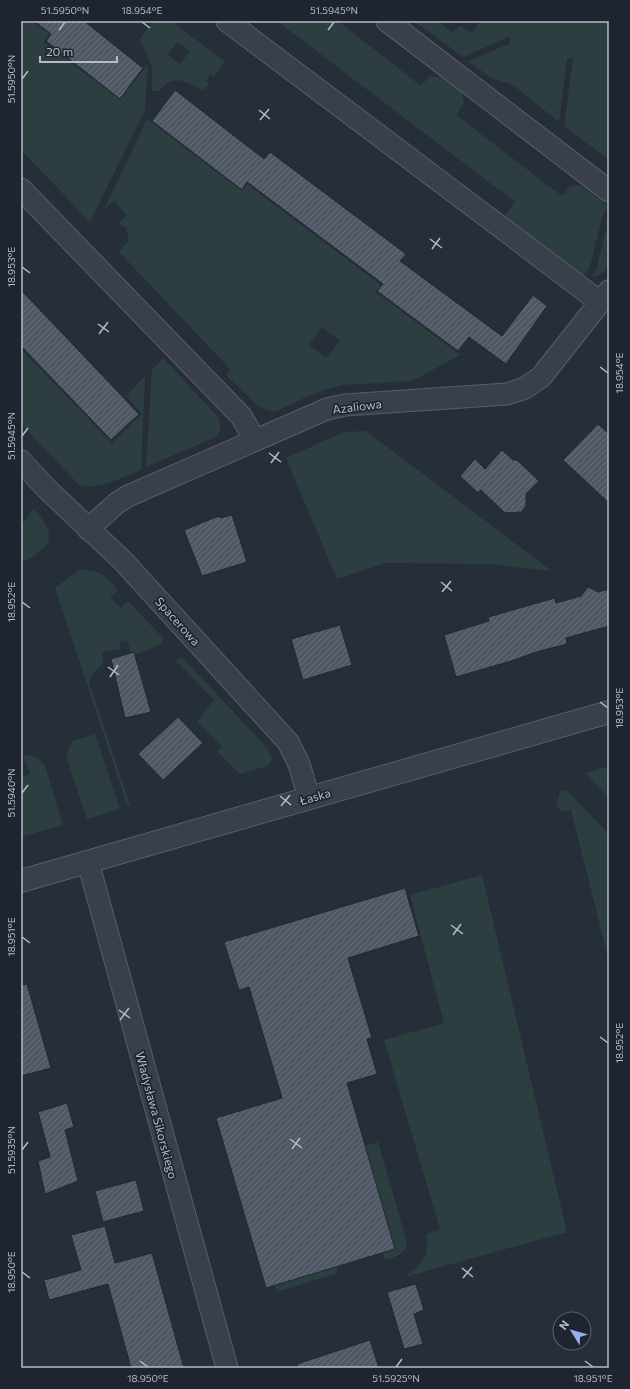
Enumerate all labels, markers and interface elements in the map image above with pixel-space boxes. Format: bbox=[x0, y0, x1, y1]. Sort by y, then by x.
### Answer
text: 51.5950°N bbox=[41, 4, 89, 16]
text: 18.954°E bbox=[122, 4, 162, 16]
text: 51.5945°N bbox=[310, 4, 358, 16]
scale bar bbox=[40, 38, 117, 64]
text: 20 m bbox=[46, 44, 73, 58]
text: 51.5950°N bbox=[5, 55, 17, 103]
text: 18.953°E bbox=[5, 247, 17, 287]
text: 18.954°E bbox=[613, 353, 625, 393]
street label: Azaliowa bbox=[332, 396, 382, 416]
text: 51.5945°N bbox=[5, 412, 17, 460]
text: 18.952°E bbox=[5, 582, 17, 622]
street label: Spacerowa bbox=[153, 594, 203, 648]
text: 18.953°E bbox=[613, 688, 625, 728]
text: 51.5940°N bbox=[5, 769, 17, 817]
street label: Łaska bbox=[297, 785, 332, 807]
text: 18.951°E bbox=[5, 917, 17, 957]
text: 18.952°E bbox=[613, 1023, 625, 1063]
street label: Władysława Sikorskiego bbox=[133, 1050, 181, 1180]
text: 51.5935°N bbox=[5, 1126, 17, 1174]
text: 18.950°E bbox=[5, 1251, 17, 1293]
north arrow bbox=[552, 1311, 592, 1351]
text: N bbox=[556, 1317, 571, 1332]
text: 18.950°E bbox=[127, 1372, 169, 1384]
text: 51.5925°N bbox=[372, 1372, 420, 1384]
text: 18.951°E bbox=[573, 1372, 613, 1384]

